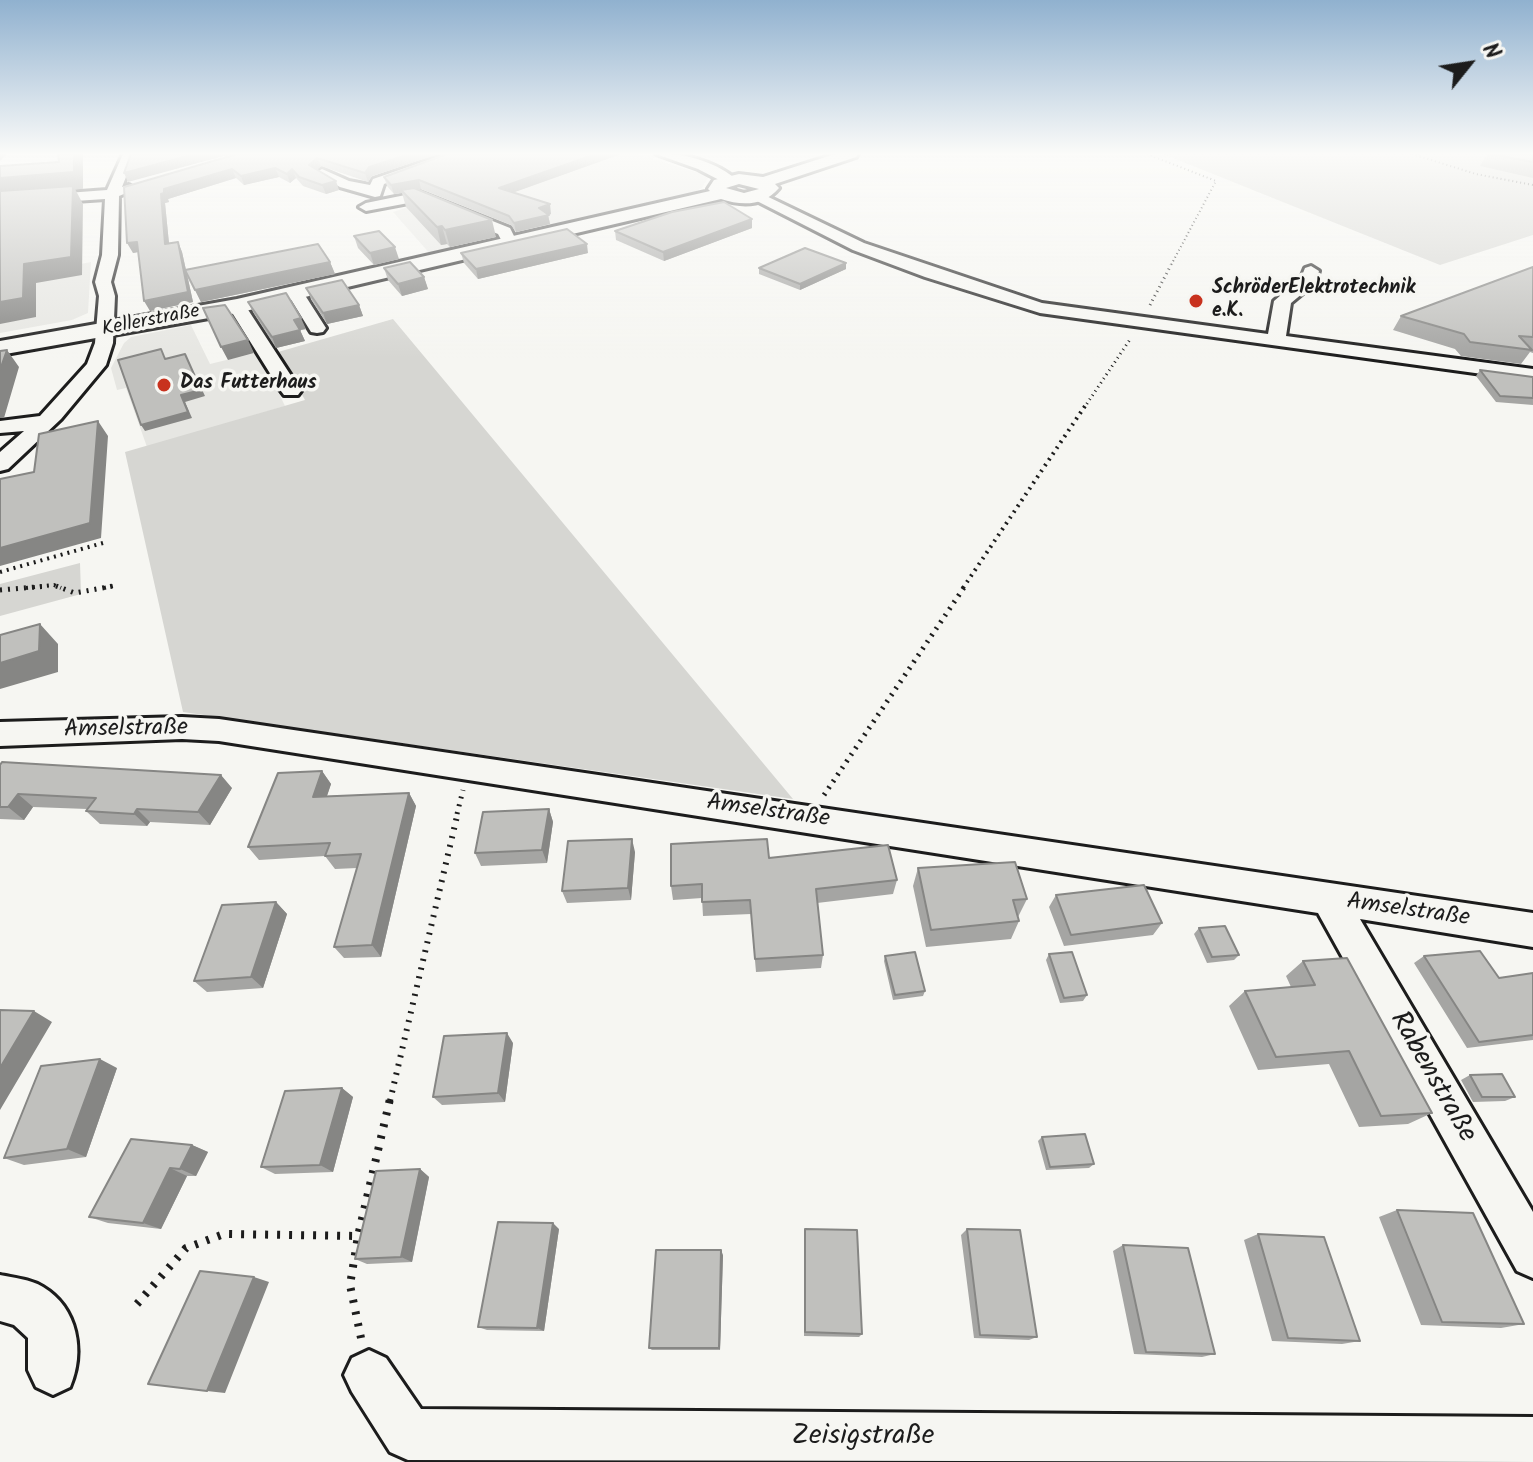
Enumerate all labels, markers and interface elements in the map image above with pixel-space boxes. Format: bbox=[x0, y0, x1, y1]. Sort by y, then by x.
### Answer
north arrow bbox=[1429, 24, 1509, 104]
text: N bbox=[1472, 37, 1509, 67]
place label: SchröderElektrotechnik e.K. bbox=[1212, 278, 1415, 325]
marker: SchröderElektrotechnik e.K. bbox=[1187, 292, 1205, 310]
street label: Kellerstraße bbox=[100, 301, 202, 343]
place label: Das Futterhaus bbox=[180, 373, 317, 397]
marker: Das Futterhaus bbox=[155, 376, 173, 394]
street label: Amselstraße bbox=[64, 716, 188, 746]
street label: Amselstraße bbox=[705, 790, 831, 836]
street label: Amselstraße bbox=[1345, 889, 1471, 935]
street label: Rabenstraße bbox=[1380, 1006, 1482, 1150]
street label: Zeisigstraße bbox=[792, 1421, 934, 1455]

